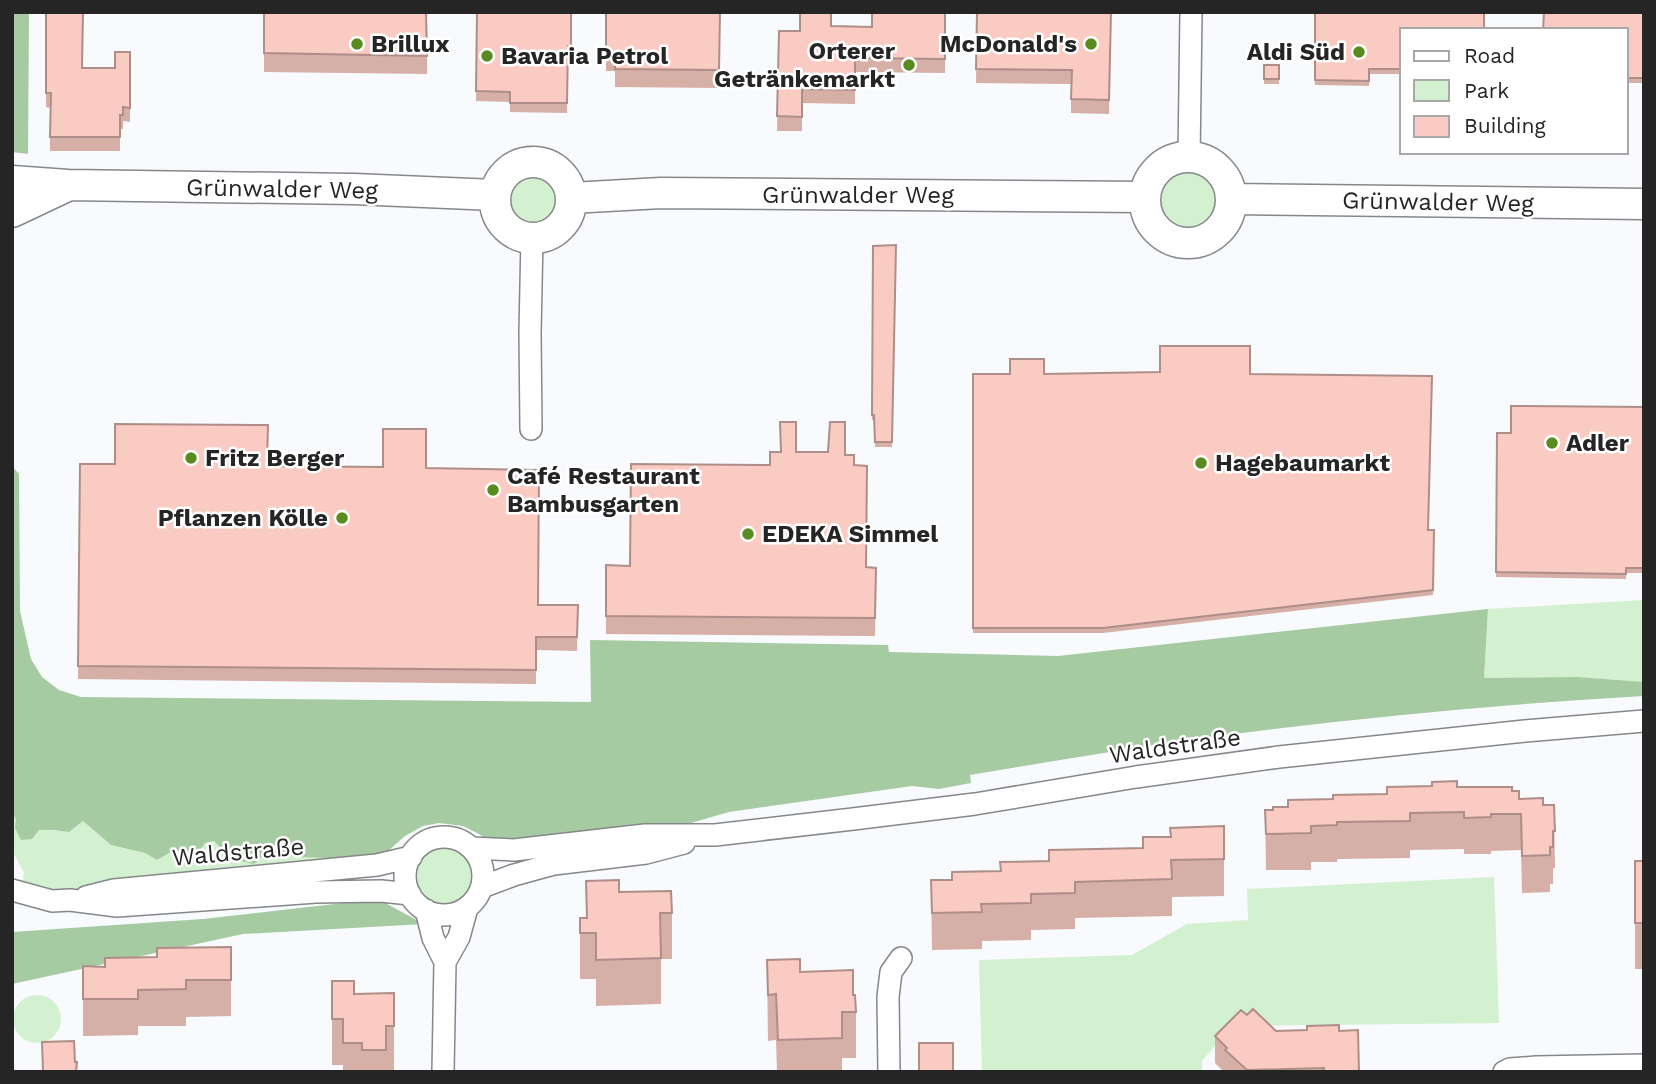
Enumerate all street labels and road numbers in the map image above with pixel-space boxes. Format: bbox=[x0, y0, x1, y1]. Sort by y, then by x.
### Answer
street label: Grünwalder Weg bbox=[186, 173, 378, 205]
street label: Grünwalder Weg bbox=[762, 181, 954, 209]
street label: Grünwalder Weg bbox=[1342, 186, 1534, 218]
street label: Waldstraße bbox=[1107, 723, 1243, 769]
street label: Waldstraße bbox=[171, 832, 305, 872]

